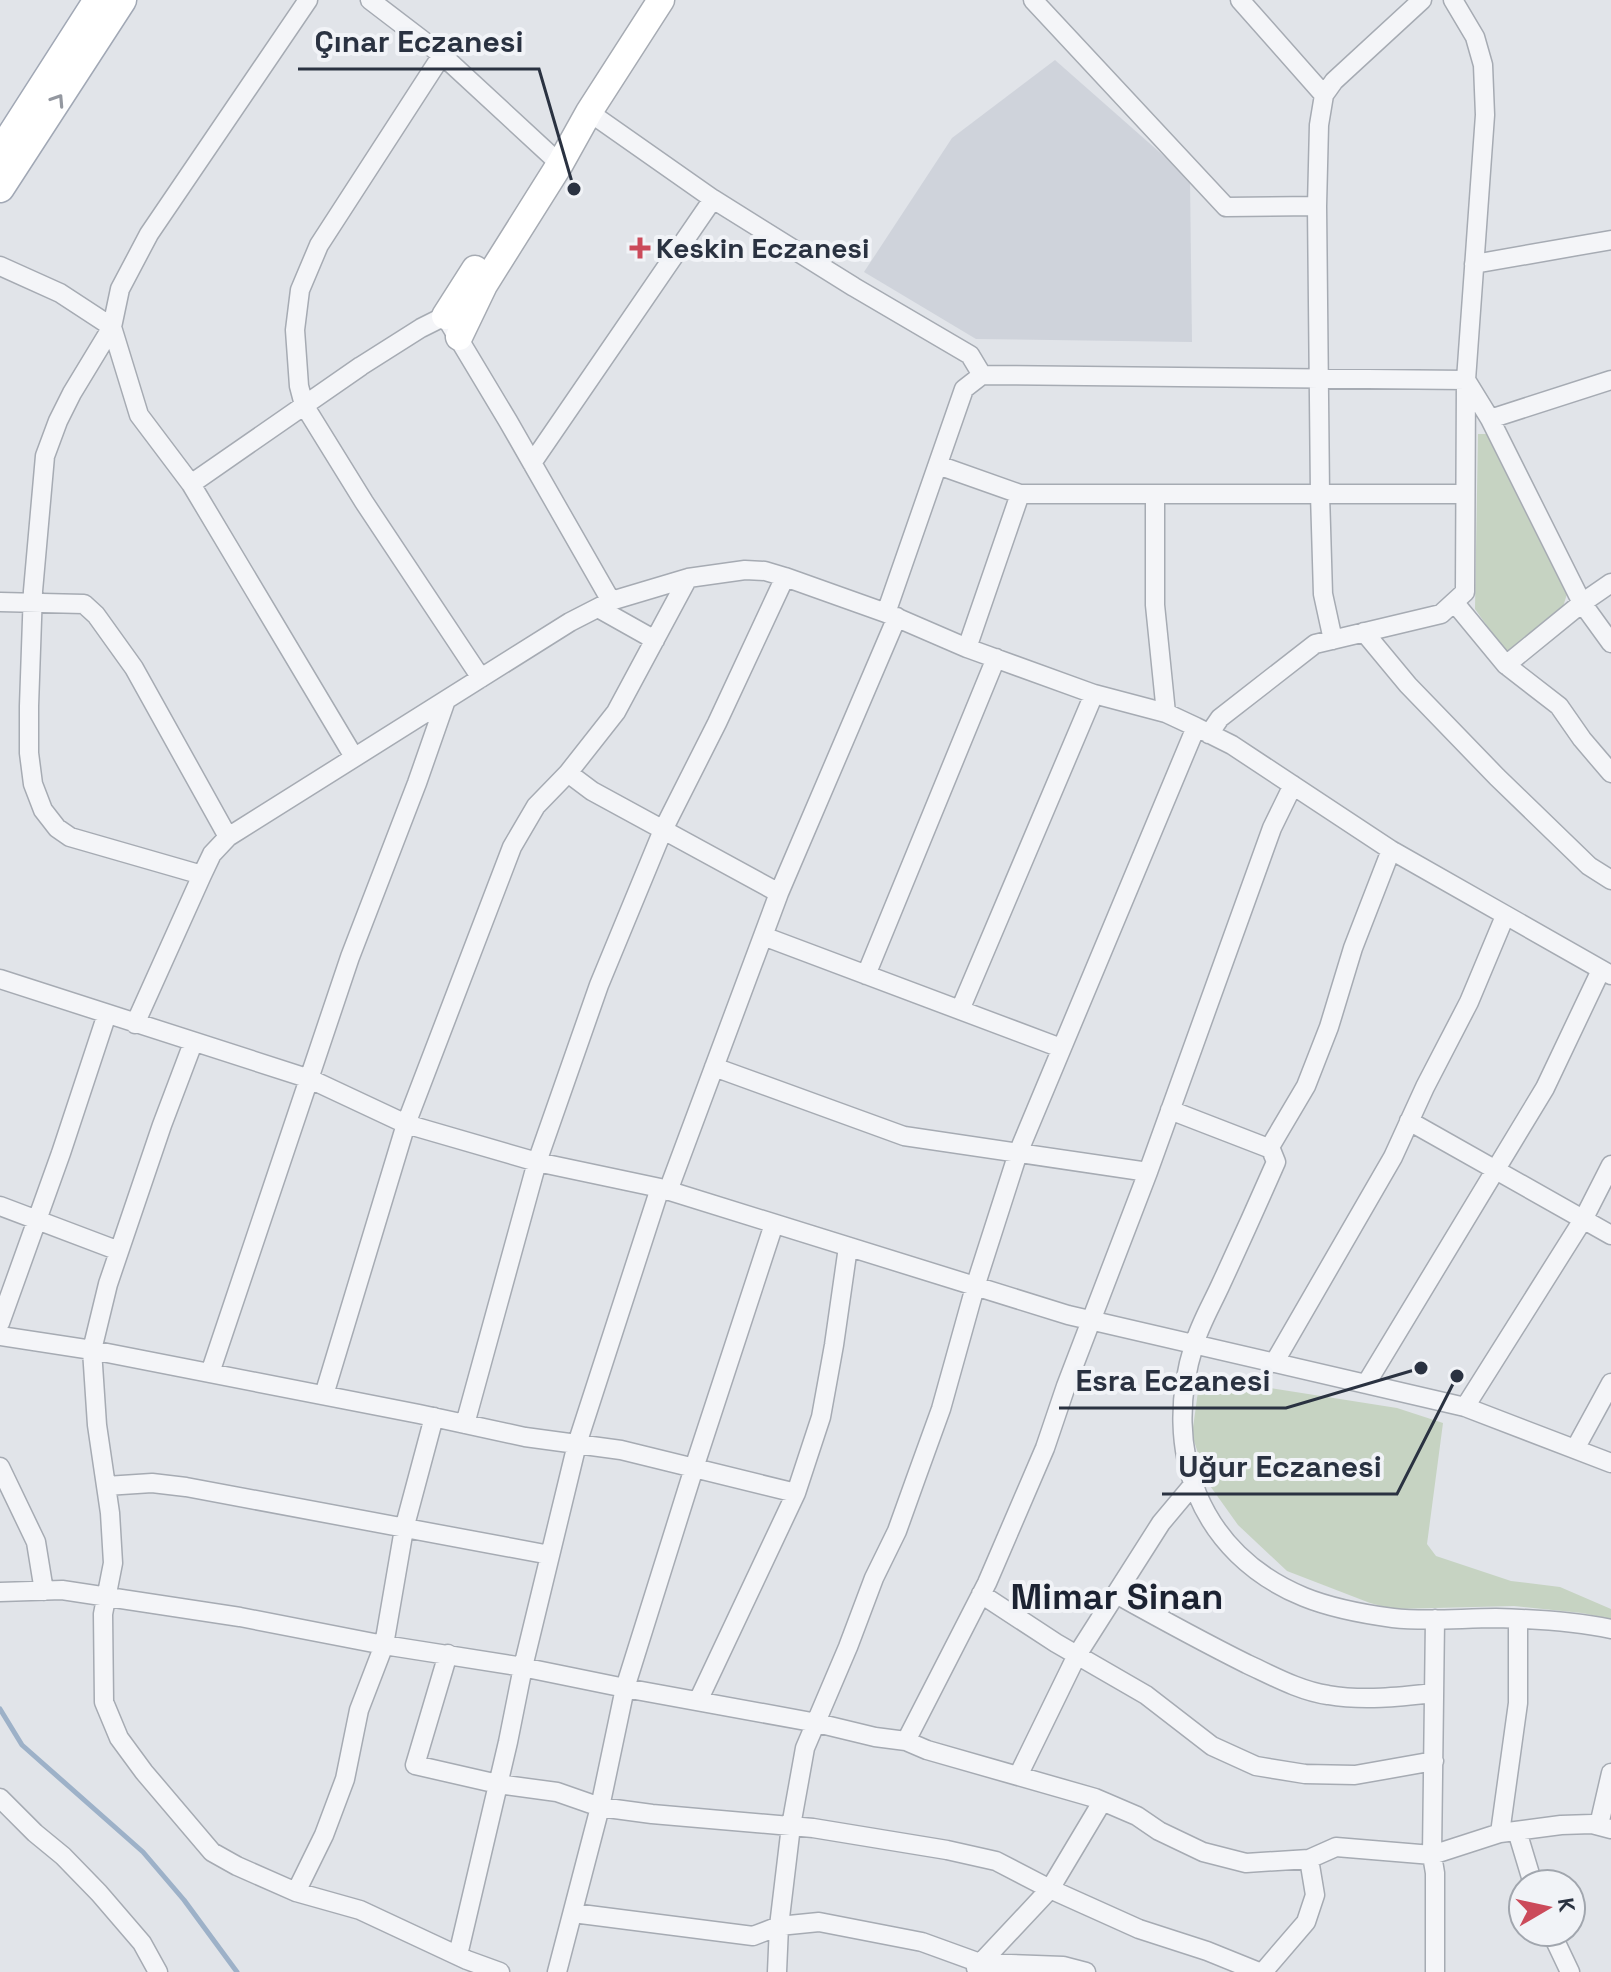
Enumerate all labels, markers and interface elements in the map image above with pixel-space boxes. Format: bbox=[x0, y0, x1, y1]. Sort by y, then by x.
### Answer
callout: Çınar Eczanesi bbox=[298, 15, 539, 69]
text: Çınar Eczanesi bbox=[315, 22, 523, 61]
one-way arrow bbox=[48, 94, 63, 108]
place label: Keskin Eczanesi bbox=[656, 230, 869, 266]
marker: Keskin Eczanesi bbox=[631, 239, 649, 257]
callout: Esra Eczanesi bbox=[1059, 1354, 1286, 1408]
text: Esra Eczanesi bbox=[1075, 1361, 1271, 1400]
callout: Uğur Eczanesi bbox=[1162, 1440, 1397, 1494]
text: Uğur Eczanesi bbox=[1178, 1447, 1382, 1486]
district label: Mimar Sinan bbox=[1011, 1574, 1223, 1620]
north arrow bbox=[1507, 1868, 1587, 1948]
text: K bbox=[1552, 1896, 1582, 1914]

